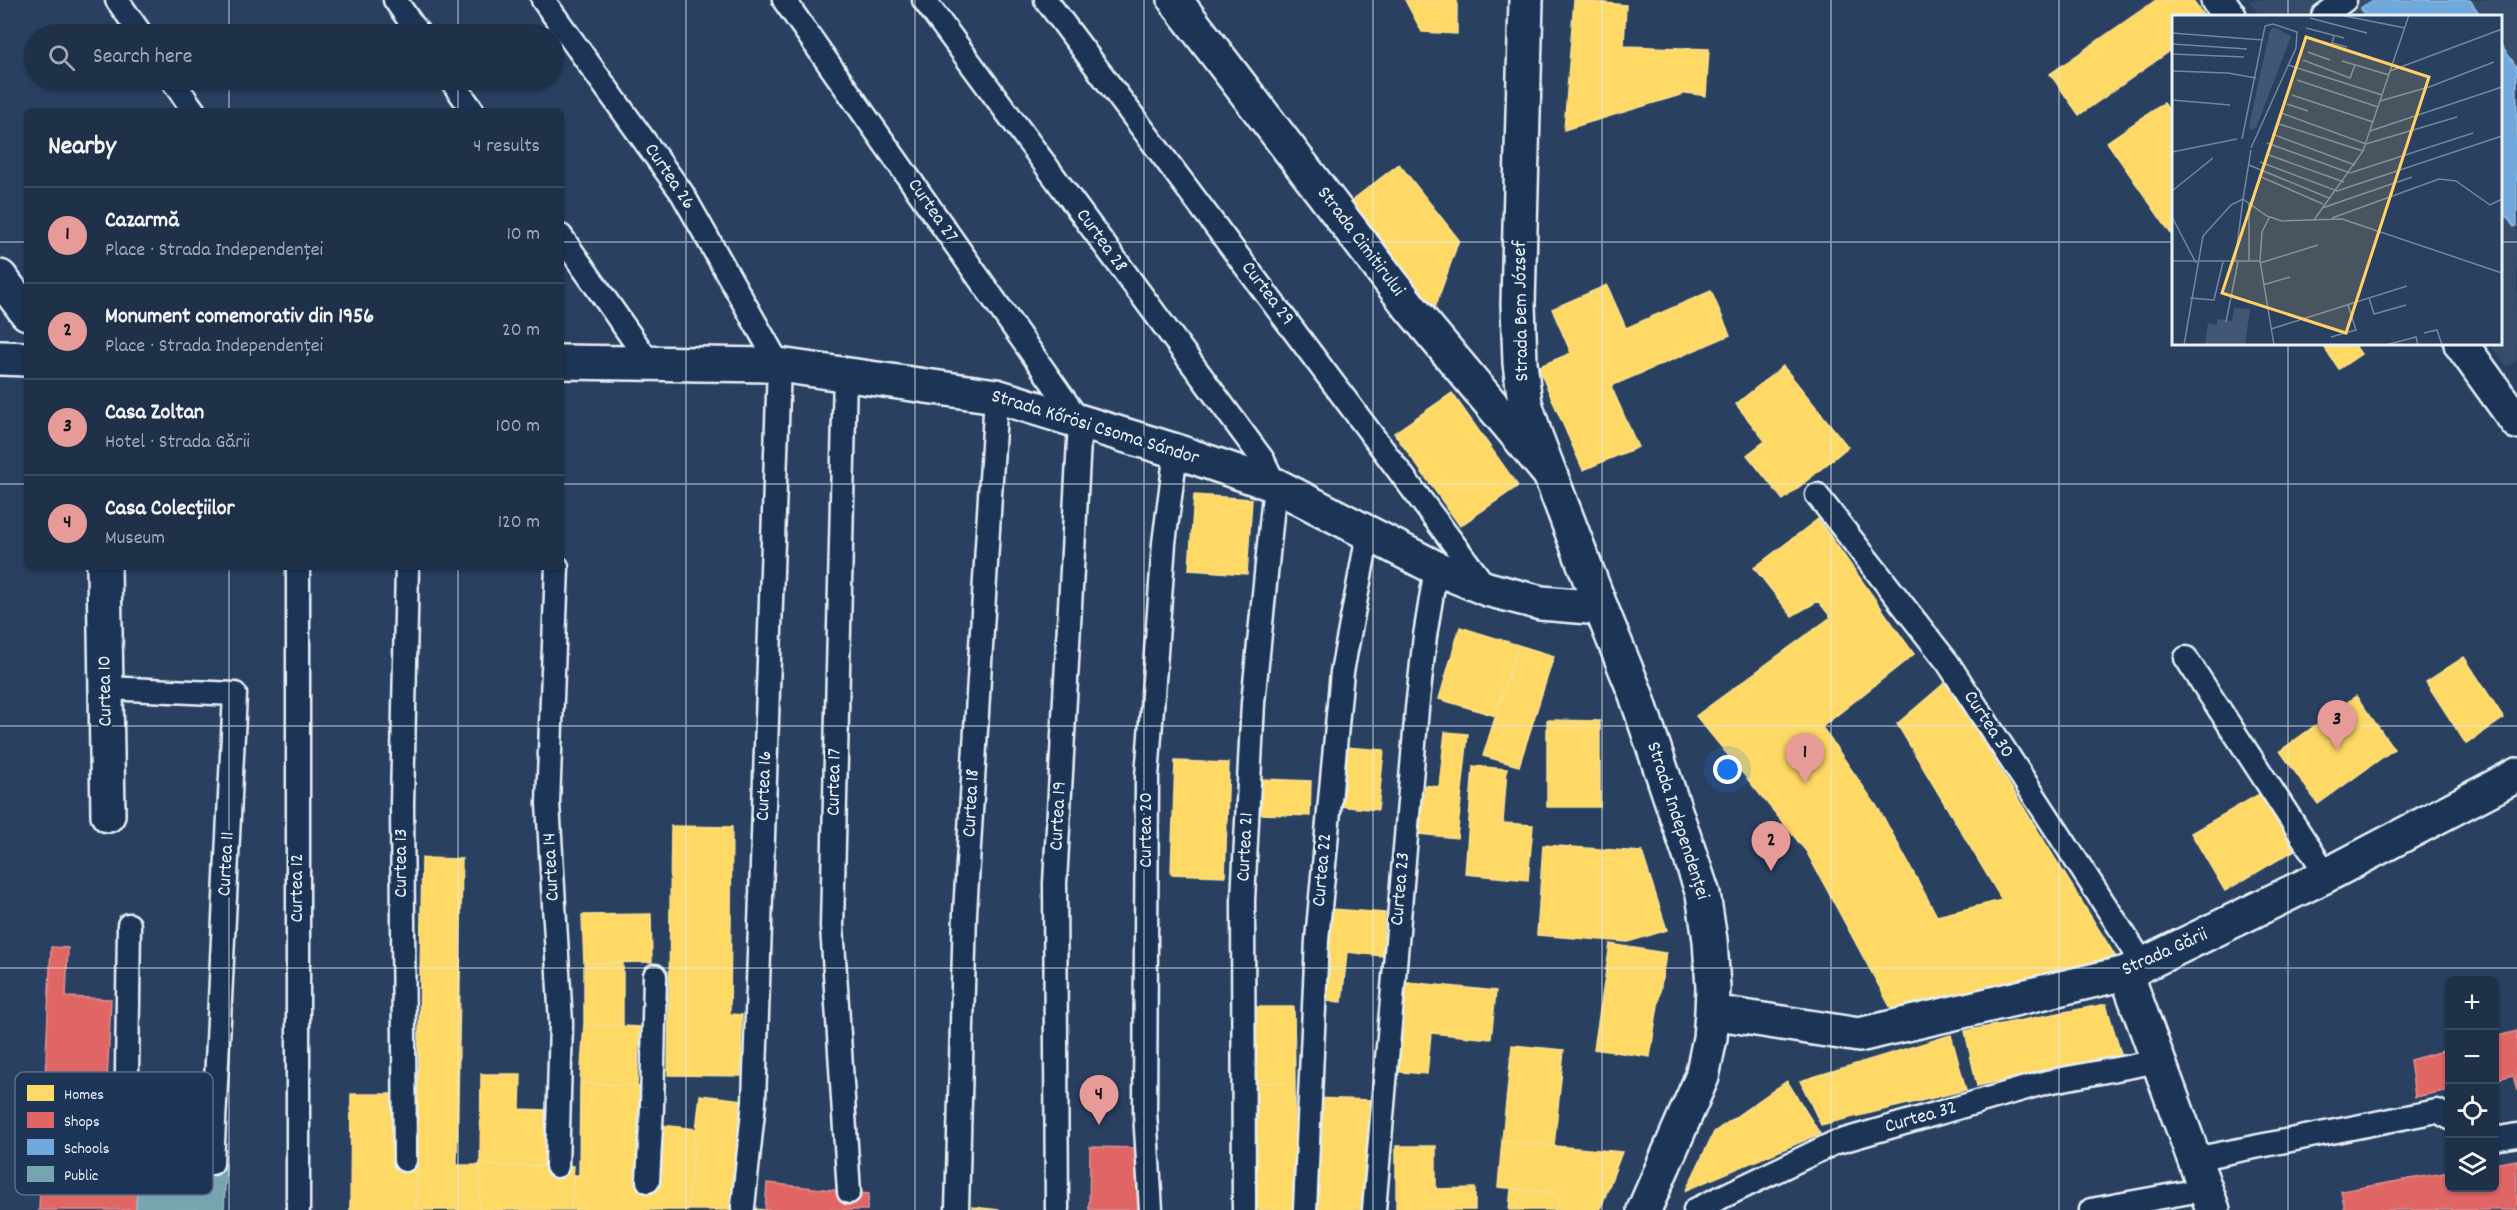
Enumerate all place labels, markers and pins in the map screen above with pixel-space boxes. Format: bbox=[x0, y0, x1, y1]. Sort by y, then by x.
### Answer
pin: 3 bbox=[2318, 700, 2356, 750]
pin: 1 bbox=[1786, 734, 1824, 783]
pin: 2 bbox=[1752, 822, 1790, 871]
pin: 4 bbox=[1080, 1076, 1118, 1125]

